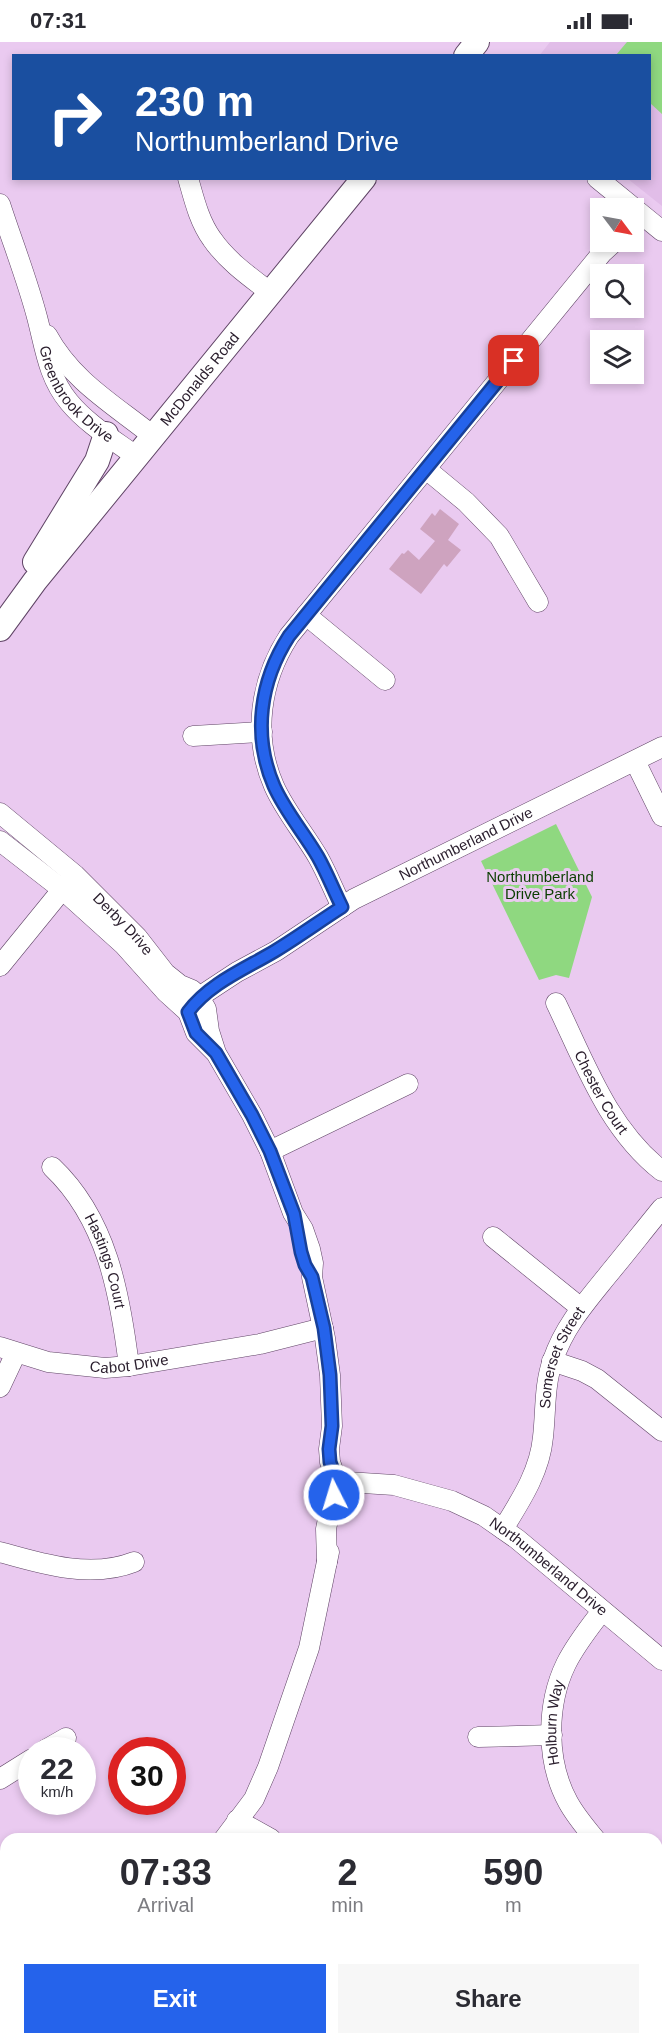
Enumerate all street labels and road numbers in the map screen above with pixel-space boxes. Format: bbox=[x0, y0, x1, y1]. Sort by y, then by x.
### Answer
street label: McDonalds Road bbox=[156, 329, 242, 429]
street label: Greenbrook Drive bbox=[36, 344, 117, 446]
street label: Northumberland Drive bbox=[396, 803, 535, 883]
street label: Derby Drive bbox=[90, 889, 157, 958]
street label: Chester Court bbox=[571, 1048, 632, 1138]
street label: Hastings Court bbox=[82, 1210, 129, 1311]
street label: Somerset Street bbox=[536, 1302, 588, 1409]
street label: Cabot Drive bbox=[89, 1351, 170, 1376]
street label: Northumberland Drive bbox=[486, 1514, 611, 1619]
street label: Holburn Way bbox=[542, 1677, 567, 1767]

